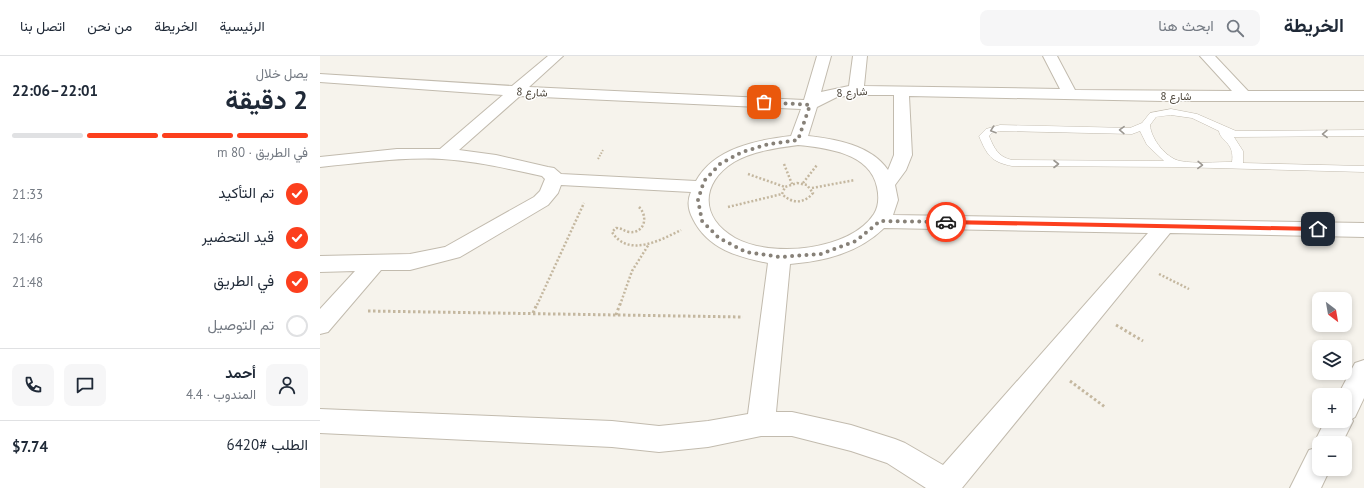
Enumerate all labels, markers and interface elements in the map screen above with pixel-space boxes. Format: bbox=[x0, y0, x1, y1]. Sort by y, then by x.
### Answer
search box bbox=[980, 10, 1260, 46]
text: الخريطة bbox=[1284, 13, 1344, 37]
text: ابحث هنا bbox=[1158, 16, 1214, 35]
text: اتصل بنا bbox=[20, 17, 65, 35]
text: من نحن bbox=[87, 17, 132, 35]
text: الخريطة bbox=[154, 17, 197, 35]
text: الرئيسية bbox=[219, 17, 265, 35]
icon: search bbox=[1224, 17, 1246, 39]
text: يصل خلال bbox=[256, 65, 308, 82]
text: 22:01–22:06 bbox=[12, 81, 98, 100]
text: 2 دقيقة bbox=[225, 83, 308, 116]
street label: شارع 8 bbox=[516, 84, 548, 101]
street label: شارع 8 bbox=[836, 84, 868, 101]
pin bbox=[747, 85, 781, 119]
street label: شارع 8 bbox=[1160, 89, 1192, 104]
icon: bag bbox=[753, 91, 775, 113]
one-way arrow bbox=[989, 126, 996, 134]
one-way arrow bbox=[1119, 126, 1125, 134]
one-way arrow bbox=[1322, 130, 1328, 139]
text: في الطريق · 80 m bbox=[217, 144, 308, 161]
one-way arrow bbox=[1053, 160, 1059, 168]
one-way arrow bbox=[1197, 161, 1203, 169]
text: تم التأكيد bbox=[218, 183, 274, 202]
icon: check bbox=[286, 183, 308, 205]
text: 21:33 bbox=[12, 186, 43, 203]
courier bbox=[926, 202, 966, 242]
icon: car bbox=[935, 211, 957, 233]
pin bbox=[1301, 212, 1335, 246]
icon: home bbox=[1307, 218, 1329, 240]
text: قيد التحضير bbox=[202, 227, 274, 246]
icon: check bbox=[286, 227, 308, 249]
text: 21:46 bbox=[12, 230, 43, 247]
text: في الطريق bbox=[213, 271, 274, 290]
icon: check bbox=[286, 271, 308, 293]
text: 21:48 bbox=[12, 274, 43, 291]
north arrow bbox=[1312, 292, 1352, 332]
map controls bbox=[1312, 292, 1352, 476]
text: تم التوصيل bbox=[207, 315, 274, 334]
button: layers bbox=[1312, 340, 1352, 380]
text: أحمد bbox=[225, 363, 256, 382]
button: phone bbox=[12, 364, 54, 406]
button: chat bbox=[64, 364, 106, 406]
button: person bbox=[266, 364, 308, 406]
text: المندوب · 4.4 bbox=[186, 386, 256, 403]
button: + bbox=[1312, 388, 1352, 428]
text: الطلب #6420 bbox=[226, 435, 308, 454]
button: − bbox=[1312, 436, 1352, 476]
text: $7.74 bbox=[12, 437, 48, 456]

